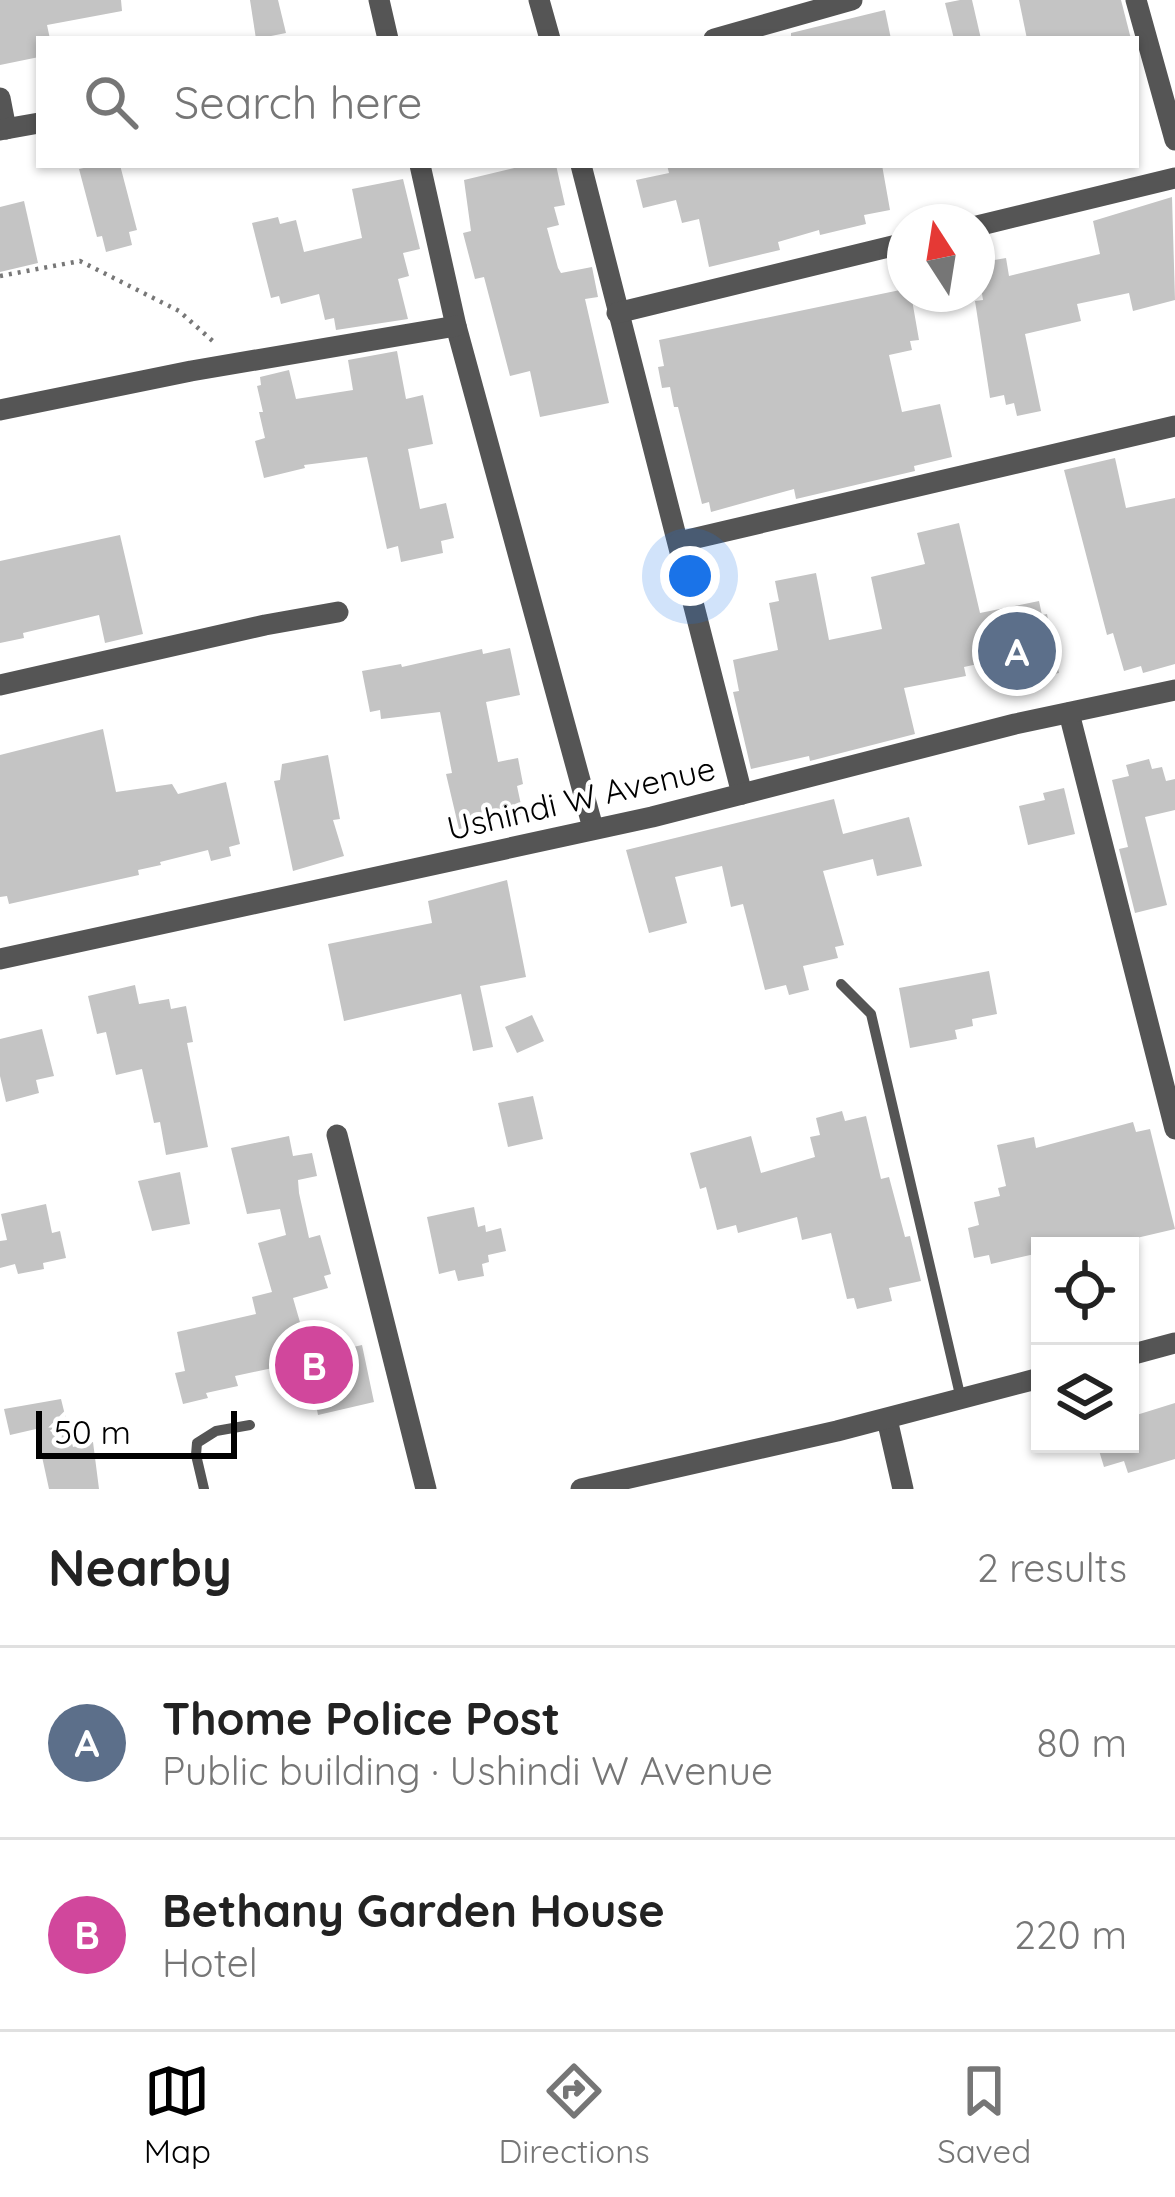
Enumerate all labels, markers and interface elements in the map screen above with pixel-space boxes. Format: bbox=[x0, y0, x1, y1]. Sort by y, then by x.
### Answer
search box bbox=[36, 36, 1139, 168]
icon: search bbox=[78, 69, 144, 135]
text: Search here bbox=[174, 74, 422, 130]
north arrow bbox=[887, 204, 995, 312]
your location bbox=[660, 546, 720, 606]
pin: A bbox=[978, 606, 1056, 696]
street label: Ushindi W Avenue bbox=[443, 747, 719, 848]
map controls bbox=[1031, 1237, 1139, 1453]
button: locate bbox=[1031, 1237, 1139, 1345]
pin: B bbox=[275, 1320, 353, 1410]
button: layers bbox=[1031, 1345, 1139, 1453]
scale bar bbox=[36, 1405, 237, 1458]
text: 50 m bbox=[54, 1411, 131, 1452]
text: Nearby bbox=[48, 1535, 232, 1599]
text: 2 results bbox=[977, 1543, 1127, 1592]
text: Thome Police Post bbox=[162, 1690, 560, 1746]
text: A bbox=[75, 1718, 99, 1767]
text: 80 m bbox=[1037, 1718, 1127, 1767]
text: Public building · Ushindi W Avenue bbox=[162, 1746, 773, 1795]
text: Bethany Garden House bbox=[162, 1882, 665, 1938]
text: B bbox=[74, 1910, 100, 1959]
text: 220 m bbox=[1014, 1910, 1127, 1959]
text: Hotel bbox=[162, 1938, 258, 1987]
tab: Map bbox=[144, 2058, 211, 2171]
tab: Directions bbox=[498, 2058, 650, 2171]
tab: Saved bbox=[937, 2058, 1031, 2171]

